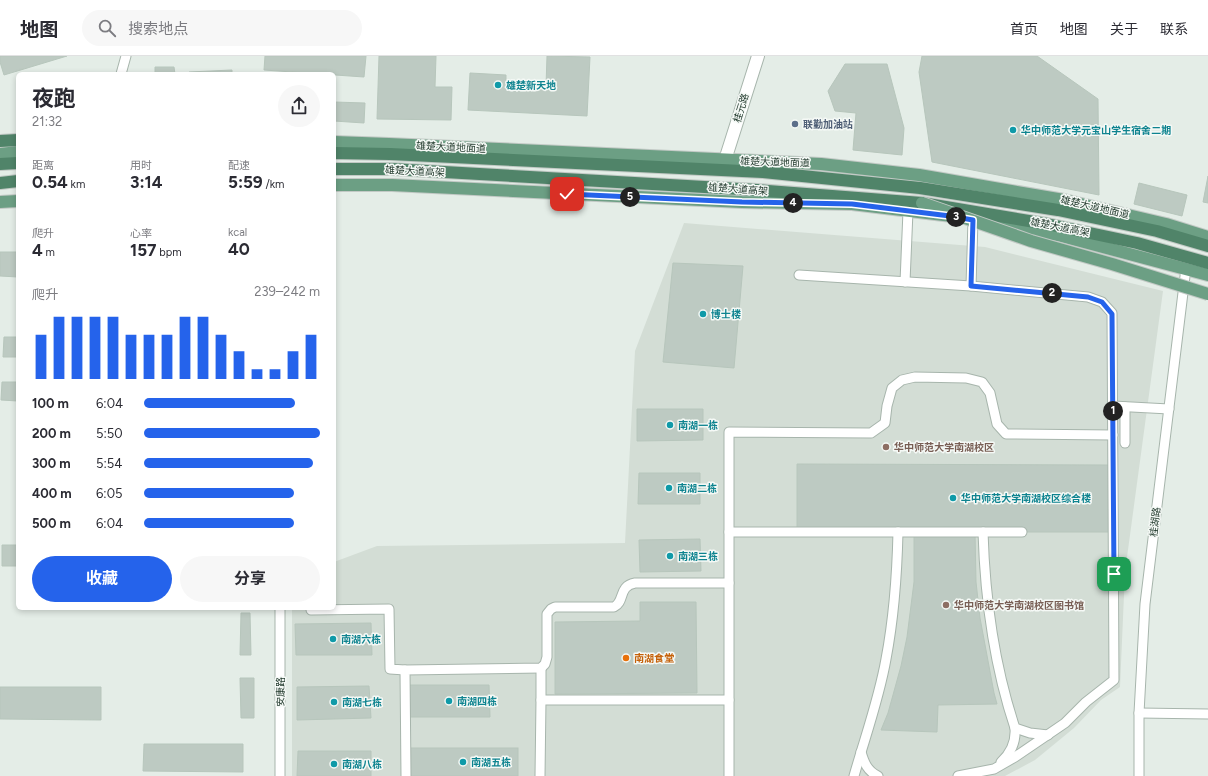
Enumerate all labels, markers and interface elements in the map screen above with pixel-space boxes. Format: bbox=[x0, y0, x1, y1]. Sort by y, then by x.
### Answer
search box bbox=[82, 10, 362, 46]
icon: search bbox=[96, 17, 118, 39]
text: 地图 bbox=[20, 18, 58, 41]
text: 搜索地点 bbox=[128, 20, 188, 38]
text: 首页 bbox=[1010, 21, 1038, 38]
text: 地图 bbox=[1060, 21, 1088, 38]
text: 关于 bbox=[1110, 21, 1138, 38]
text: 联系 bbox=[1160, 21, 1188, 38]
place label: 雄楚新天地 bbox=[506, 79, 556, 92]
marker: 雄楚新天地 bbox=[493, 80, 503, 90]
text: 夜跑 bbox=[32, 85, 76, 112]
button: share bbox=[278, 85, 320, 127]
street label: 桂元路 bbox=[730, 92, 752, 124]
text: 21:32 bbox=[32, 114, 62, 129]
place label: 联勤加油站 bbox=[803, 118, 853, 131]
marker: 联勤加油站 bbox=[790, 119, 800, 129]
place label: 华中师范大学元宝山学生宿舍二期 bbox=[1021, 124, 1171, 137]
marker: 华中师范大学元宝山学生宿舍二期 bbox=[1008, 125, 1018, 135]
street label: 雄楚大道地面道 bbox=[416, 139, 486, 155]
street label: 雄楚大道地面道 bbox=[740, 154, 810, 170]
text: 距离 bbox=[32, 159, 54, 172]
text: 用时 bbox=[130, 159, 152, 172]
text: 配速 bbox=[228, 159, 250, 172]
street label: 雄楚大道高架 bbox=[385, 163, 445, 179]
text: 0.54 bbox=[32, 172, 68, 192]
text: 3:14 bbox=[130, 172, 163, 192]
text: 5:59 bbox=[228, 172, 263, 192]
pin bbox=[550, 177, 584, 211]
text: km bbox=[68, 178, 85, 191]
text: /km bbox=[263, 178, 284, 191]
street label: 雄楚大道高架 bbox=[708, 180, 768, 198]
icon: check bbox=[556, 183, 578, 205]
pin: 5 bbox=[620, 187, 640, 207]
text: 5 bbox=[627, 190, 633, 203]
pin: 4 bbox=[783, 193, 803, 213]
street label: 雄楚大道地面道 bbox=[1059, 193, 1131, 221]
text: 4 bbox=[790, 196, 796, 209]
pin: 3 bbox=[946, 207, 966, 227]
text: 3 bbox=[953, 210, 959, 223]
street label: 雄楚大道高架 bbox=[1029, 215, 1091, 239]
text: kcal bbox=[228, 226, 247, 239]
text: 爬升 bbox=[32, 227, 54, 240]
text: 心率 bbox=[130, 227, 152, 240]
text: 40 bbox=[228, 239, 250, 259]
text: 4 bbox=[32, 240, 43, 260]
text: 157 bbox=[130, 240, 157, 260]
text: m bbox=[43, 246, 55, 259]
text: bpm bbox=[157, 246, 182, 259]
pin: 2 bbox=[1042, 283, 1062, 303]
text: 239–242 m bbox=[254, 284, 320, 299]
text: 2 bbox=[1049, 286, 1055, 299]
text: 爬升 bbox=[32, 287, 58, 302]
place label: 博士楼 bbox=[711, 308, 741, 321]
marker: 博士楼 bbox=[698, 309, 708, 319]
text: 100 m bbox=[32, 396, 69, 411]
text: 6:04 bbox=[96, 396, 123, 411]
pin: 1 bbox=[1103, 401, 1123, 421]
text: 1 bbox=[1111, 404, 1115, 417]
place label: 南湖一栋 bbox=[678, 419, 718, 432]
marker: 南湖一栋 bbox=[665, 420, 675, 430]
text: 200 m bbox=[32, 426, 71, 441]
text: 5:50 bbox=[96, 426, 123, 441]
place label: 华中师范大学南湖校区 bbox=[894, 441, 994, 454]
marker: 华中师范大学南湖校区 bbox=[881, 442, 891, 452]
text: 300 m bbox=[32, 456, 71, 471]
text: 5:54 bbox=[96, 456, 122, 471]
place label: 南湖二栋 bbox=[677, 482, 717, 495]
marker: 南湖二栋 bbox=[664, 483, 674, 493]
text: 400 m bbox=[32, 486, 72, 501]
text: 6:05 bbox=[96, 486, 122, 501]
place label: 华中师范大学南湖校区综合楼 bbox=[961, 492, 1091, 505]
marker: 华中师范大学南湖校区综合楼 bbox=[948, 493, 958, 503]
street label: 桂湖路 bbox=[1147, 506, 1163, 538]
text: 500 m bbox=[32, 516, 71, 531]
text: 6:04 bbox=[96, 516, 123, 531]
place label: 南湖三栋 bbox=[678, 550, 718, 563]
marker: 南湖三栋 bbox=[665, 551, 675, 561]
button: 收藏 bbox=[32, 556, 172, 602]
button: 分享 bbox=[180, 556, 320, 602]
pin bbox=[1097, 557, 1131, 591]
icon: arrive bbox=[1103, 563, 1125, 585]
place label: 华中师范大学南湖校区图书馆 bbox=[954, 599, 1084, 612]
marker: 华中师范大学南湖校区图书馆 bbox=[941, 600, 951, 610]
place label: 南湖六栋 bbox=[341, 633, 381, 646]
marker: 南湖六栋 bbox=[328, 634, 338, 644]
place label: 南湖食堂 bbox=[634, 652, 674, 665]
marker: 南湖食堂 bbox=[621, 653, 631, 663]
street label: 安康路 bbox=[274, 677, 287, 707]
place label: 南湖四栋 bbox=[457, 695, 497, 708]
place label: 南湖七栋 bbox=[342, 696, 382, 709]
marker: 南湖四栋 bbox=[444, 696, 454, 706]
marker: 南湖七栋 bbox=[329, 697, 339, 707]
place label: 南湖五栋 bbox=[471, 756, 511, 769]
marker: 南湖五栋 bbox=[458, 757, 468, 767]
place label: 南湖八栋 bbox=[342, 758, 382, 771]
marker: 南湖八栋 bbox=[329, 759, 339, 769]

